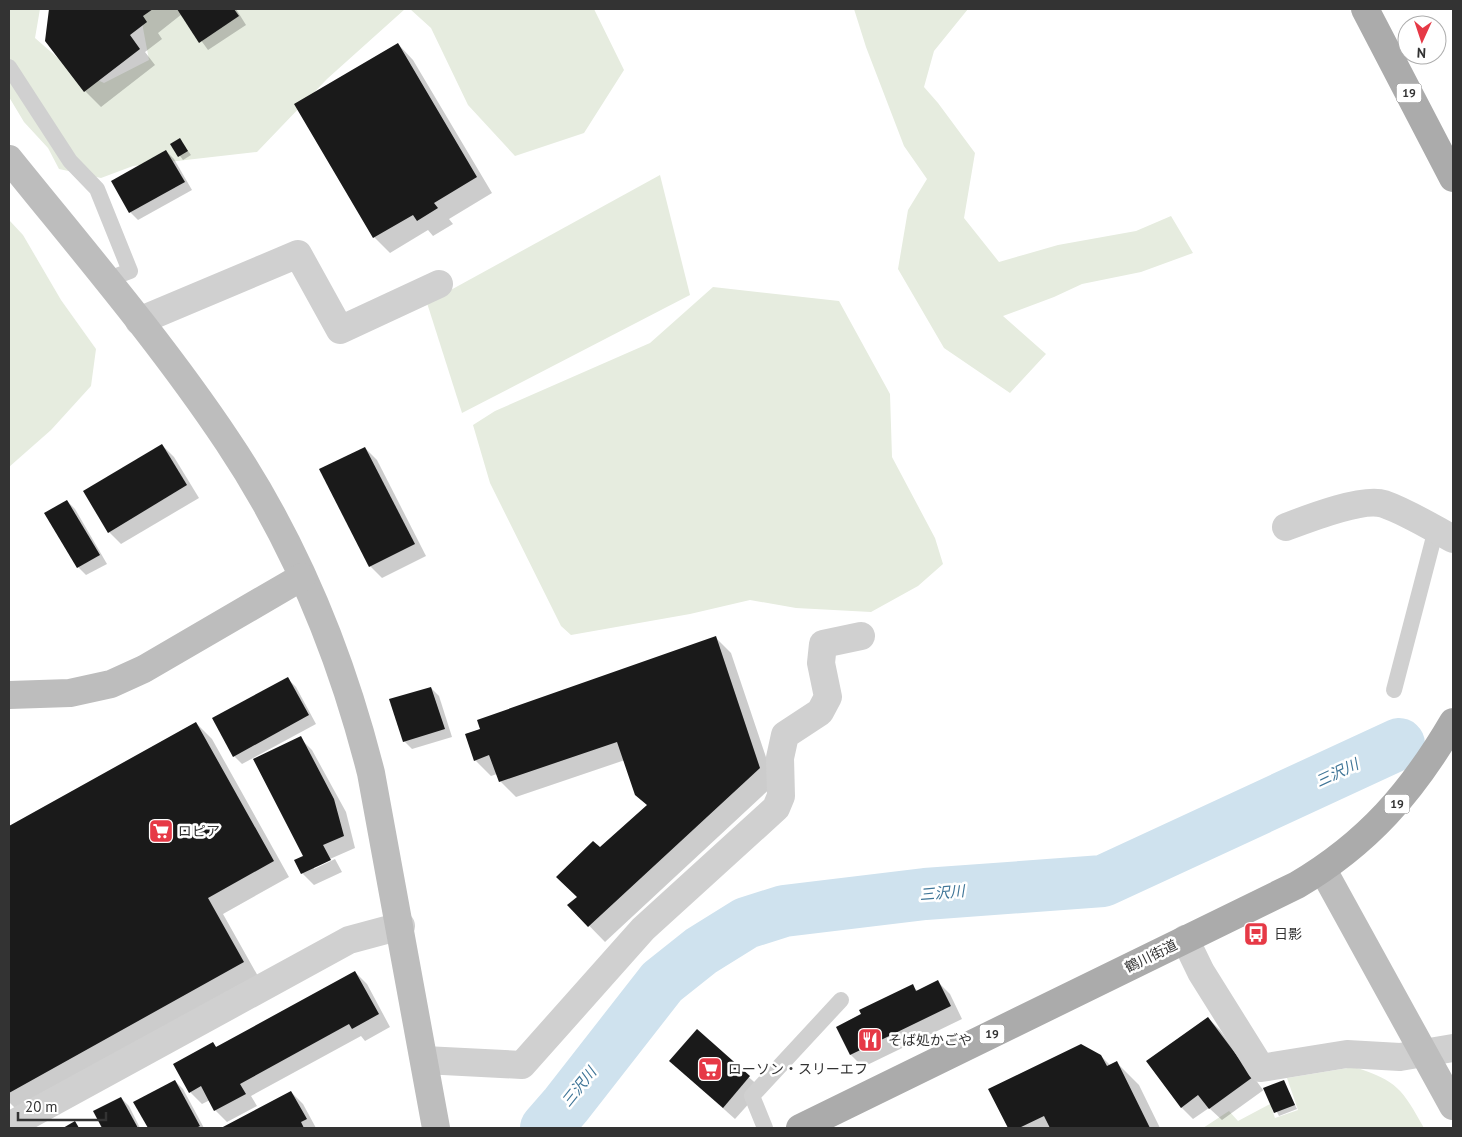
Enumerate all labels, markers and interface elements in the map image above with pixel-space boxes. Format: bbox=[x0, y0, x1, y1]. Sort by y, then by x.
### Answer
north arrow bbox=[1397, 15, 1447, 65]
text: N bbox=[1416, 44, 1426, 62]
road number: 19 bbox=[1396, 84, 1422, 102]
water label: 三沢川 bbox=[1312, 754, 1363, 791]
road number: 19 bbox=[1384, 794, 1410, 814]
supermarket icon: ロピア bbox=[148, 818, 174, 844]
place label: ロピア bbox=[178, 822, 220, 840]
water label: 三沢川 bbox=[919, 881, 967, 904]
bus stop icon: 日影 bbox=[1243, 921, 1269, 947]
place label: 日影 bbox=[1274, 925, 1302, 943]
street label: 鶴川街道 bbox=[1122, 936, 1180, 976]
road number: 19 bbox=[980, 1024, 1004, 1044]
restaurant icon: そば処かごや bbox=[857, 1027, 883, 1053]
place label: そば処かごや bbox=[888, 1031, 972, 1049]
supermarket icon: ローソン・スリーエフ bbox=[697, 1056, 723, 1082]
place label: ローソン・スリーエフ bbox=[728, 1060, 868, 1078]
water label: 三沢川 bbox=[557, 1062, 601, 1110]
scale bar bbox=[18, 1090, 105, 1122]
text: 20 m bbox=[25, 1097, 58, 1116]

